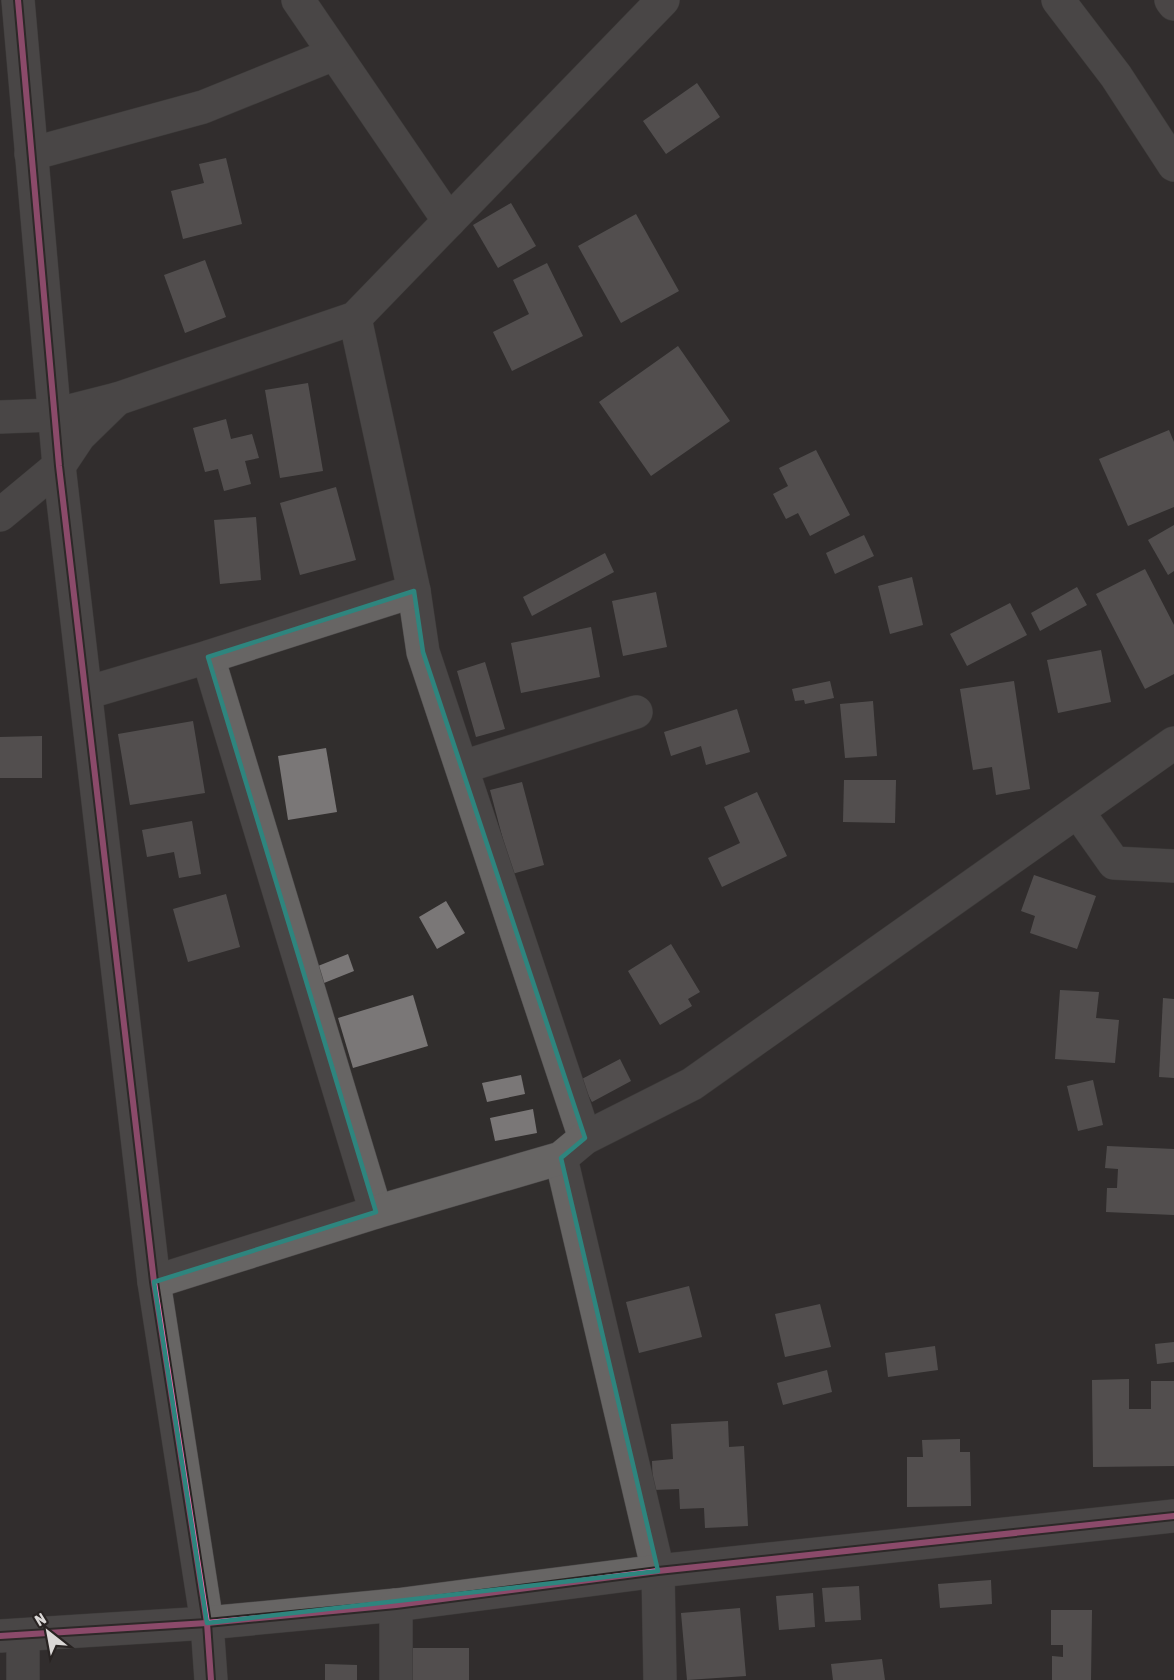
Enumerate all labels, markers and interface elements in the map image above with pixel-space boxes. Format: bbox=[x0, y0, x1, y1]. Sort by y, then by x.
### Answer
north arrow bbox=[18, 1602, 78, 1662]
text: N bbox=[32, 1609, 49, 1629]

